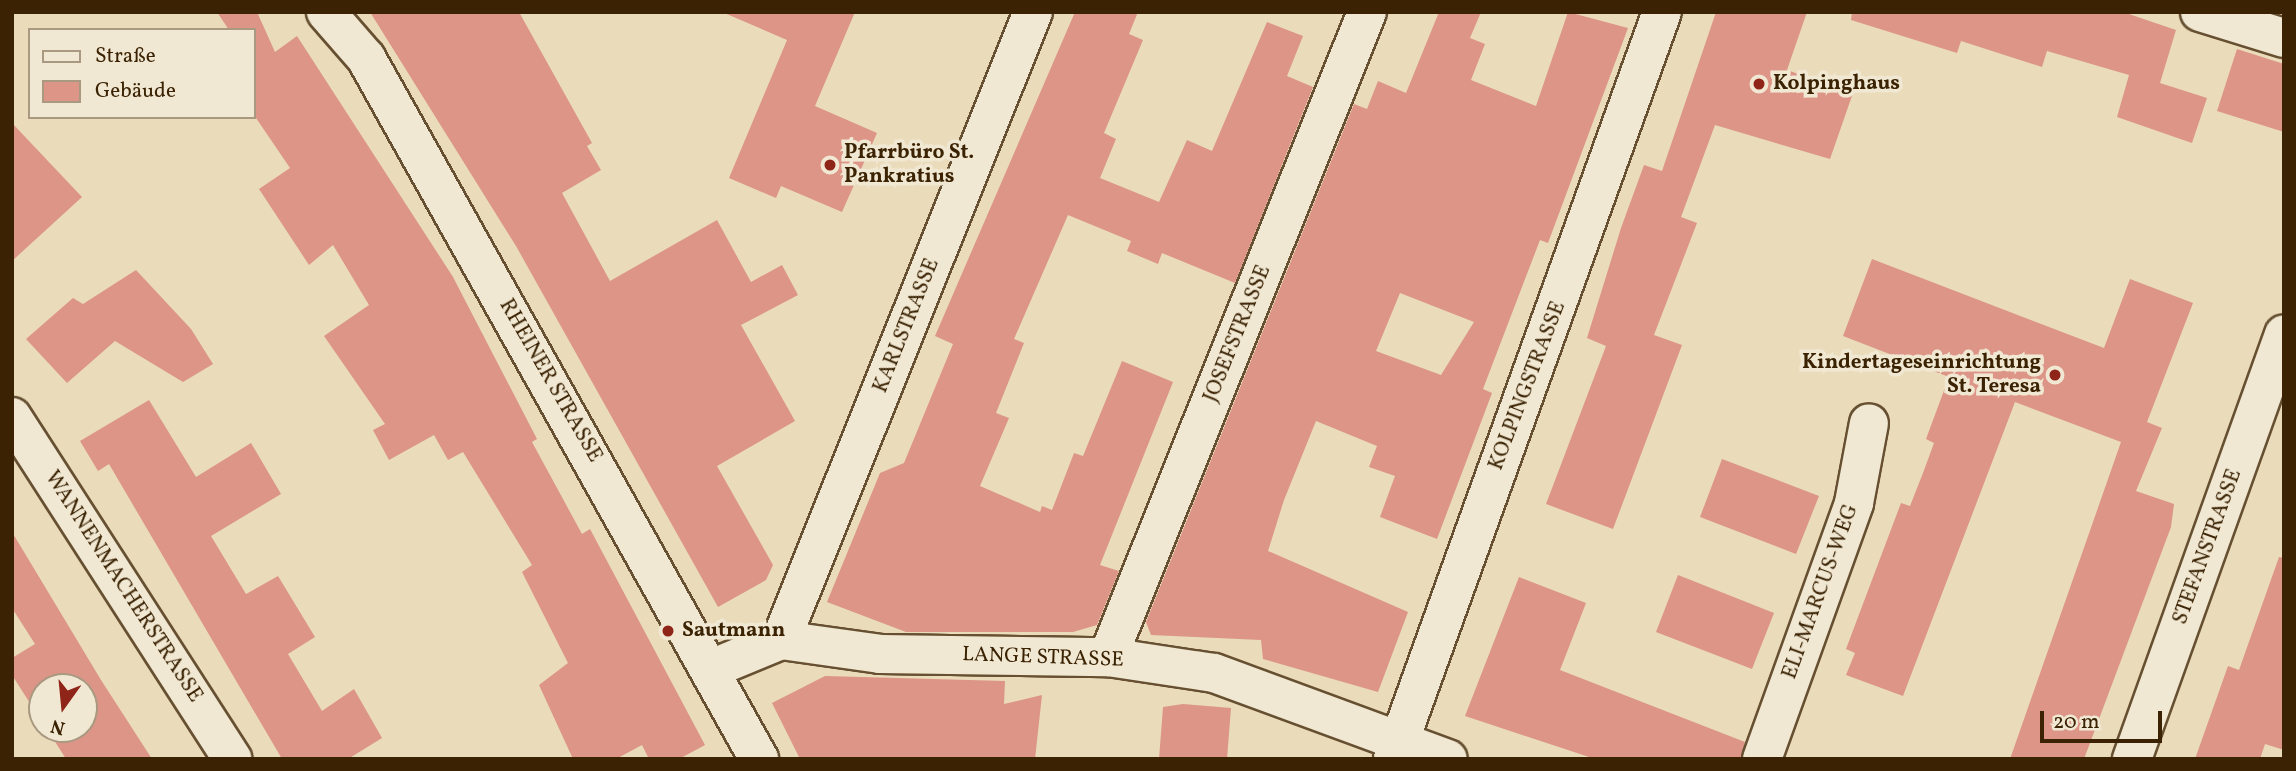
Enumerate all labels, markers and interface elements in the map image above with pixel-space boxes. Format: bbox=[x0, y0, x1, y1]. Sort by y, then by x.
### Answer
legend bbox=[28, 28, 256, 119]
text: Straße bbox=[95, 42, 156, 71]
place label: Kolpinghaus bbox=[1773, 71, 1900, 97]
marker: Kolpinghaus bbox=[1751, 76, 1767, 92]
text: Gebäude bbox=[95, 77, 176, 106]
place label: Pfarrbüro St. Pankratius bbox=[844, 140, 974, 190]
marker: Pfarrbüro St. Pankratius bbox=[822, 157, 838, 173]
street label: KARLSTRASSE bbox=[869, 255, 945, 397]
street label: JOSEFSTRASSE bbox=[1199, 262, 1277, 406]
street label: RHEINER STRASSE bbox=[493, 295, 607, 467]
street label: KOLPINGSTRASSE bbox=[1484, 298, 1572, 474]
place label: Kindertageseinrichtung St. Teresa bbox=[1802, 350, 2041, 400]
marker: Kindertageseinrichtung St. Teresa bbox=[2047, 367, 2063, 383]
street label: STEFANSTRASSE bbox=[2168, 466, 2248, 628]
street label: WANNENMACHERSTRASSE bbox=[39, 467, 207, 707]
street label: ELI-MARCUS-WEG bbox=[1778, 501, 1864, 683]
place label: Sautmann bbox=[682, 618, 785, 644]
marker: Sautmann bbox=[660, 623, 676, 639]
street label: LANGE STRASSE bbox=[962, 643, 1124, 673]
north arrow bbox=[28, 673, 98, 743]
scale bar bbox=[2044, 698, 2166, 742]
text: 20 m bbox=[2053, 708, 2099, 737]
text: N bbox=[48, 712, 68, 741]

